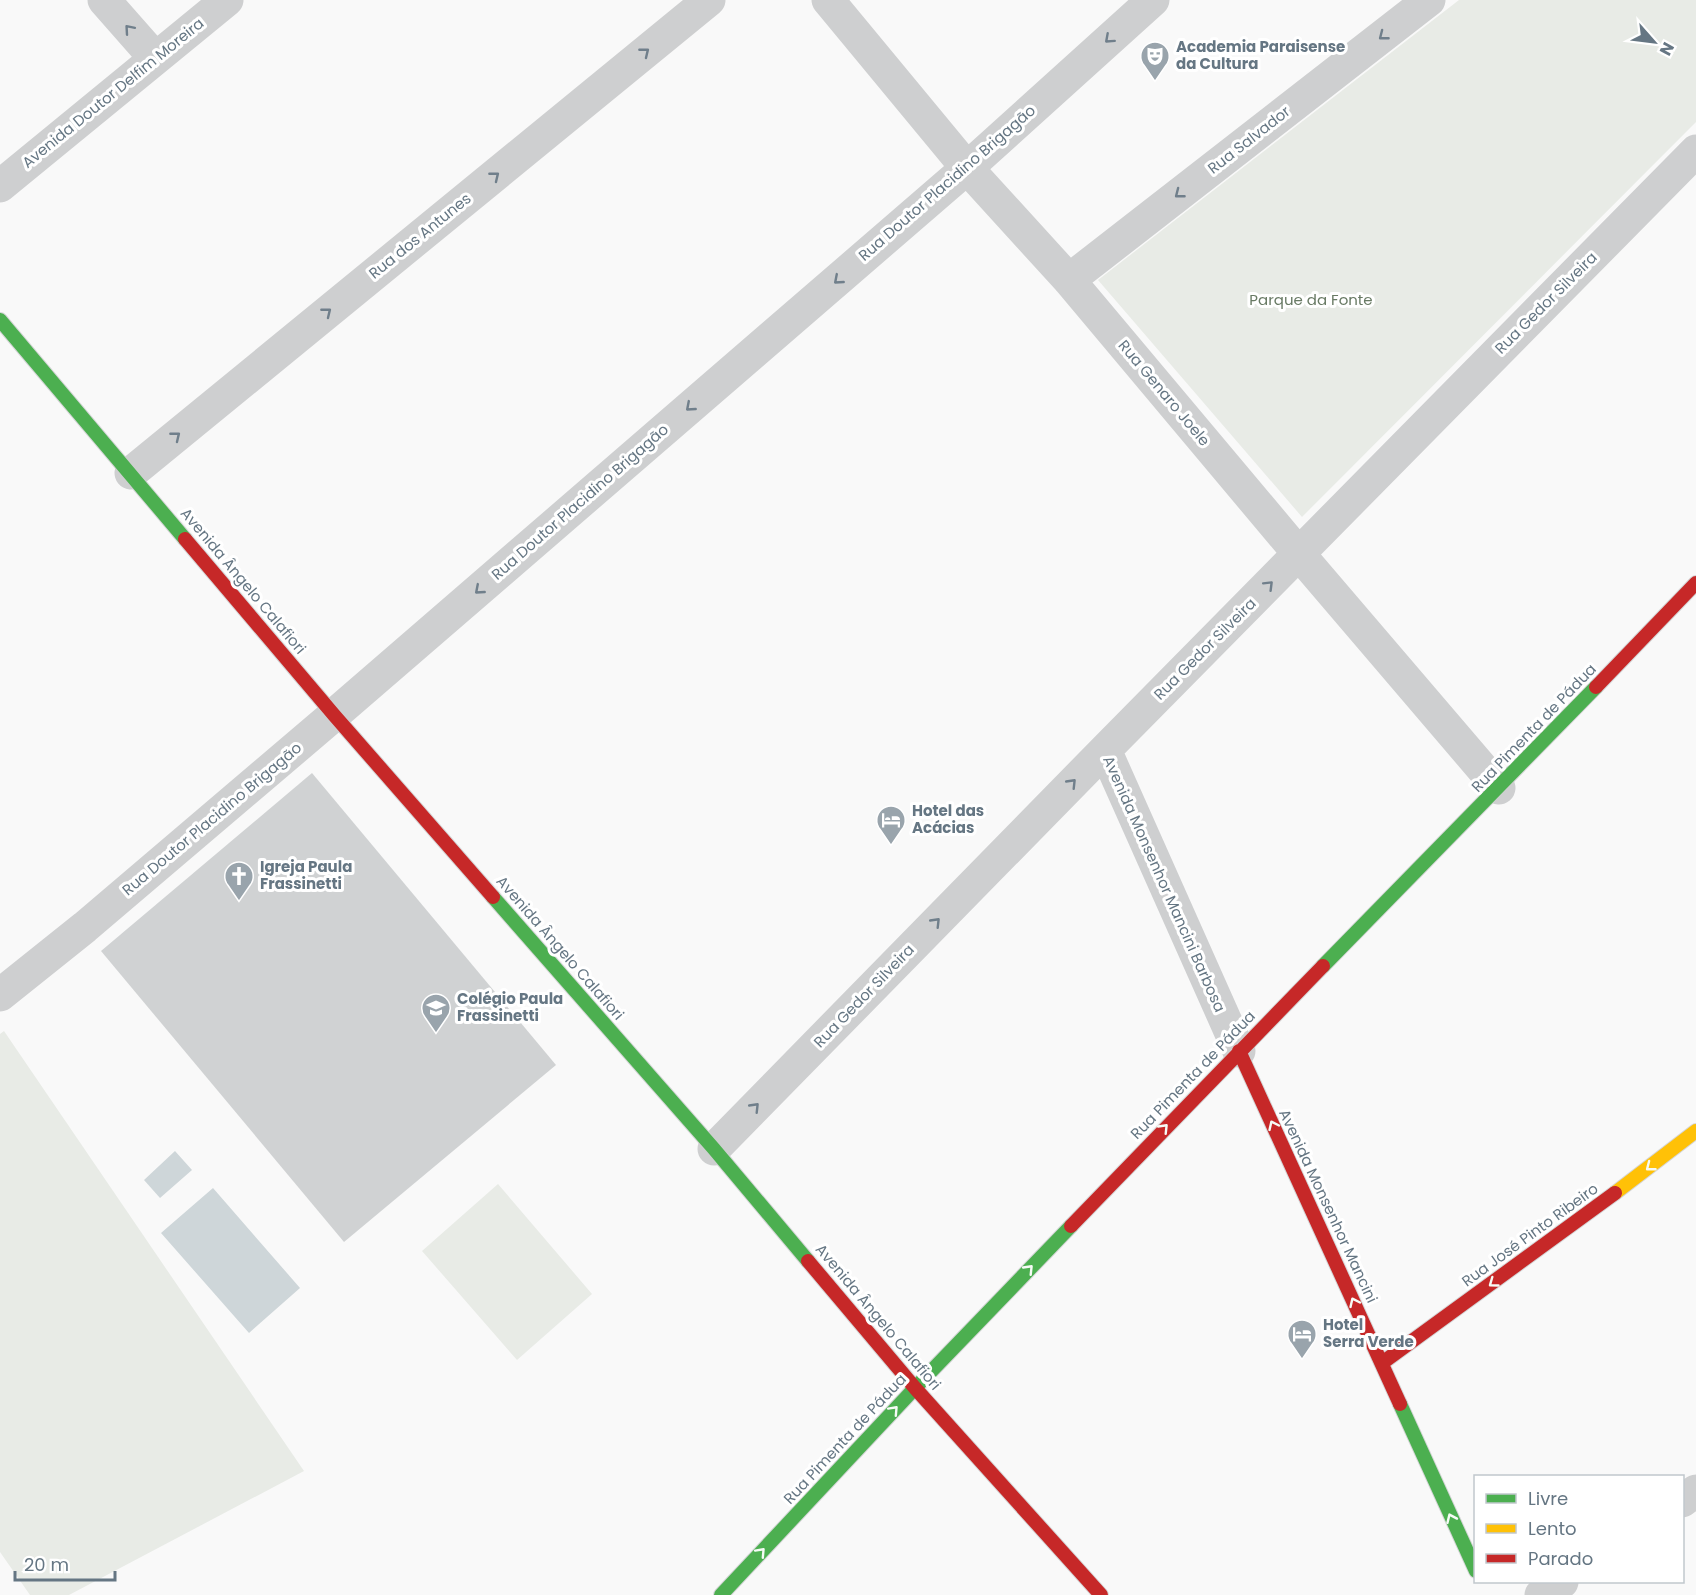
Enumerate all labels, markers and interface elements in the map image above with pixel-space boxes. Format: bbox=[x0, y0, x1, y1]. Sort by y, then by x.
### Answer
north arrow bbox=[1624, 12, 1684, 72]
street label: Avenida Doutor Delfim Moreira bbox=[17, 13, 208, 173]
one-way arrow bbox=[125, 25, 136, 36]
one-way arrow bbox=[1379, 28, 1390, 39]
one-way arrow bbox=[1105, 32, 1116, 43]
place label: Academia Paraisense da Cultura bbox=[1176, 36, 1345, 74]
text: N bbox=[1654, 38, 1680, 60]
theatre icon: Academia Paraisense da Cultura bbox=[1139, 40, 1171, 82]
one-way arrow bbox=[639, 49, 650, 60]
street label: Rua Doutor Placidino Brigagão bbox=[854, 100, 1040, 265]
street label: Rua Salvador bbox=[1203, 100, 1295, 178]
one-way arrow bbox=[488, 172, 499, 183]
one-way arrow bbox=[1175, 187, 1186, 198]
street label: Rua dos Antunes bbox=[364, 188, 475, 283]
street label: Rua Gedor Silveira bbox=[1490, 247, 1601, 358]
one-way arrow bbox=[834, 273, 844, 284]
park label: Parque da Fonte bbox=[1249, 289, 1373, 310]
one-way arrow bbox=[320, 309, 331, 320]
street label: Rua Genaro Joele bbox=[1114, 335, 1215, 450]
one-way arrow bbox=[686, 400, 697, 411]
street label: Rua Doutor Placidino Brigagão bbox=[487, 419, 673, 584]
one-way arrow bbox=[170, 432, 181, 443]
street label: Avenida Ângelo Calafiori bbox=[176, 503, 311, 658]
one-way arrow bbox=[1262, 581, 1272, 592]
one-way arrow bbox=[475, 583, 486, 594]
street label: Rua Gedor Silveira bbox=[1149, 593, 1260, 704]
street label: Rua Pimenta de Pádua bbox=[1467, 659, 1601, 797]
street label: Rua Doutor Placidino Brigagão bbox=[117, 737, 306, 900]
street label: Avenida Monsenhor Mancini Barbosa bbox=[1098, 752, 1231, 1015]
one-way arrow bbox=[1065, 779, 1076, 789]
place label: Hotel das Acácias bbox=[912, 800, 984, 838]
hotel icon: Hotel das Acácias bbox=[875, 804, 907, 846]
place label: Igreja Paula Frassinetti bbox=[260, 856, 352, 894]
church icon: Igreja Paula Frassinetti bbox=[223, 860, 255, 902]
street label: Avenida Ângelo Calafiori bbox=[492, 871, 629, 1024]
one-way arrow bbox=[928, 919, 939, 930]
street label: Rua Gedor Silveira bbox=[809, 939, 919, 1052]
place label: Colégio Paula Frassinetti bbox=[457, 988, 563, 1026]
school or university icon: Colégio Paula Frassinetti bbox=[420, 992, 452, 1034]
street label: Rua Pimenta de Pádua bbox=[1126, 1006, 1260, 1144]
one-way arrow bbox=[748, 1103, 759, 1114]
street label: Avenida Monsenhor Mancini bbox=[1274, 1105, 1383, 1306]
one-way arrow bbox=[1268, 1120, 1280, 1131]
one-way arrow bbox=[1157, 1125, 1168, 1135]
one-way arrow bbox=[1645, 1159, 1656, 1170]
street label: Rua José Pinto Ribeiro bbox=[1457, 1178, 1602, 1291]
street label: Avenida Ângelo Calafiori bbox=[811, 1239, 946, 1394]
one-way arrow bbox=[1022, 1265, 1033, 1276]
one-way arrow bbox=[1489, 1276, 1500, 1287]
one-way arrow bbox=[1349, 1297, 1361, 1308]
place label: Hotel Serra Verde bbox=[1323, 1314, 1414, 1352]
hotel icon: Hotel Serra Verde bbox=[1286, 1318, 1318, 1360]
street label: Rua Pimenta de Pádua bbox=[779, 1369, 911, 1508]
one-way arrow bbox=[887, 1406, 898, 1417]
legend bbox=[1474, 1475, 1684, 1583]
text: Livre bbox=[1528, 1486, 1568, 1511]
one-way arrow bbox=[1447, 1513, 1459, 1524]
text: Lento bbox=[1528, 1516, 1577, 1541]
scale bar bbox=[15, 1544, 116, 1582]
text: Parado bbox=[1528, 1546, 1593, 1571]
one-way arrow bbox=[754, 1549, 765, 1559]
text: 20 m bbox=[24, 1552, 69, 1577]

